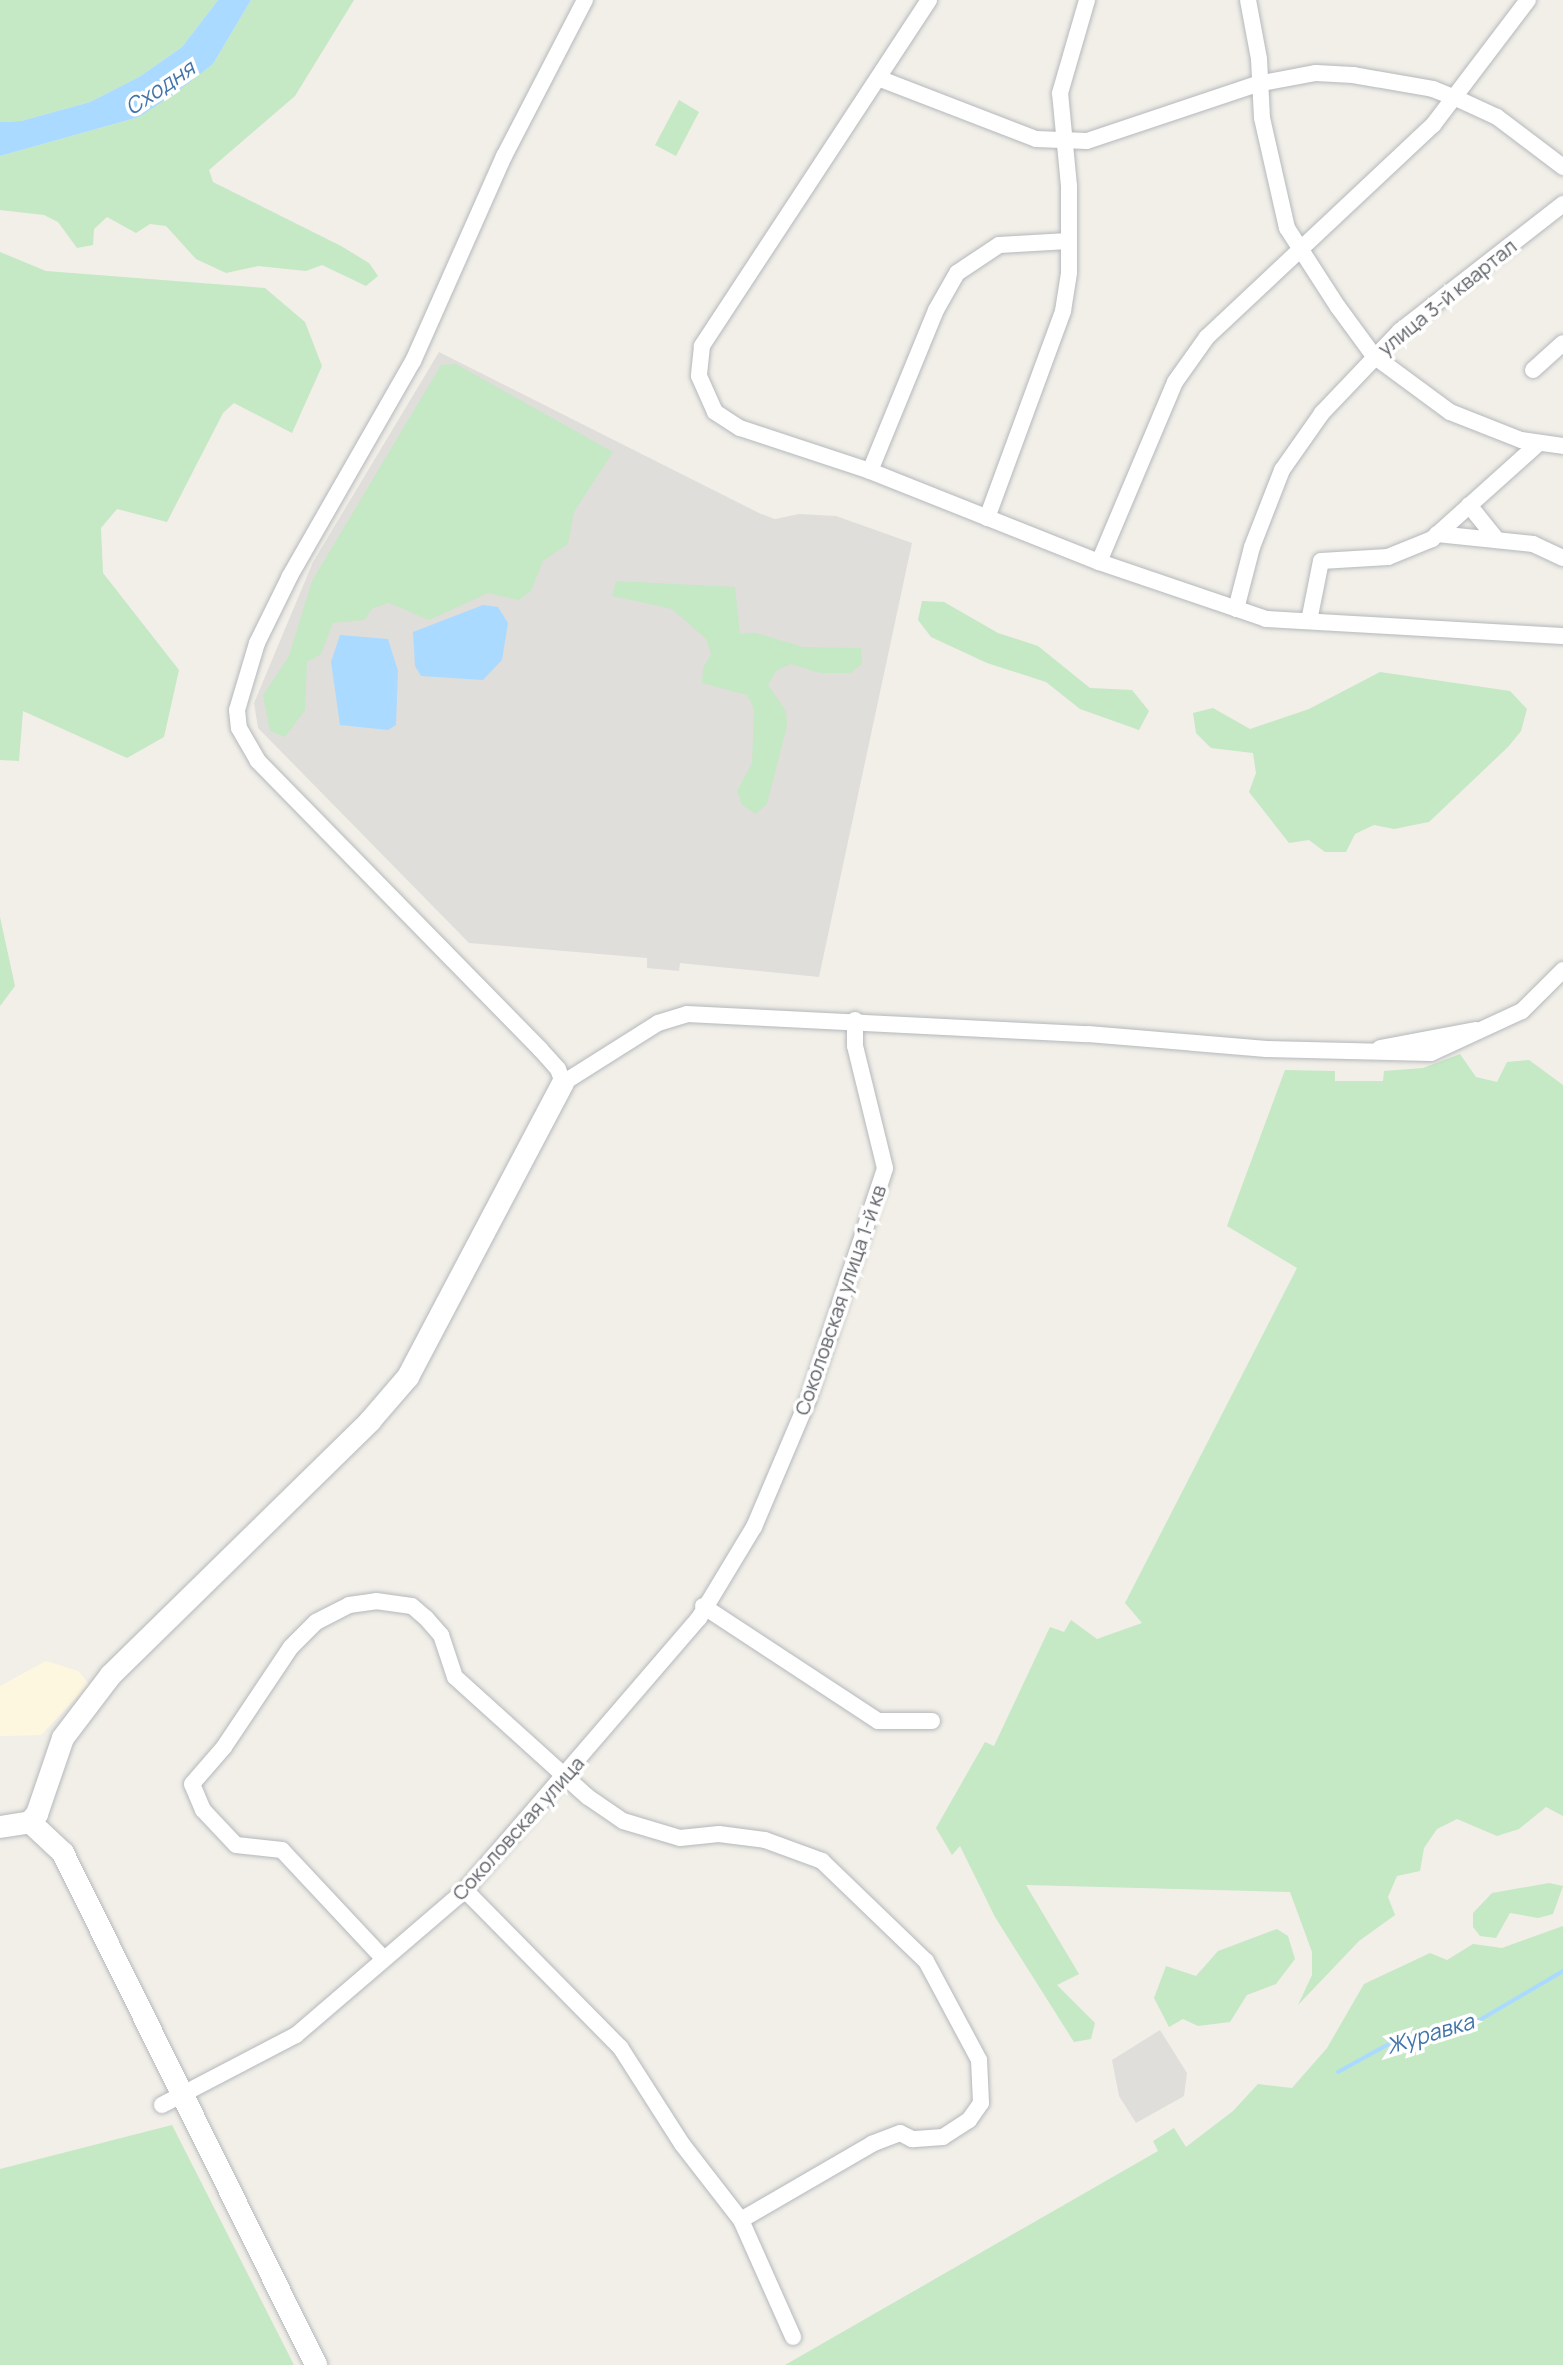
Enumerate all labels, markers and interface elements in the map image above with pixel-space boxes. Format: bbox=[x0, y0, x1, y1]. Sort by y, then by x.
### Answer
water label: Сходня bbox=[120, 55, 200, 121]
street label: улица 3-й квартал bbox=[1373, 234, 1521, 360]
street label: Соколовская улица 1-й кв bbox=[789, 1182, 891, 1418]
street label: Соколовская улица bbox=[447, 1751, 589, 1905]
water label: Журавка bbox=[1383, 2008, 1477, 2060]

